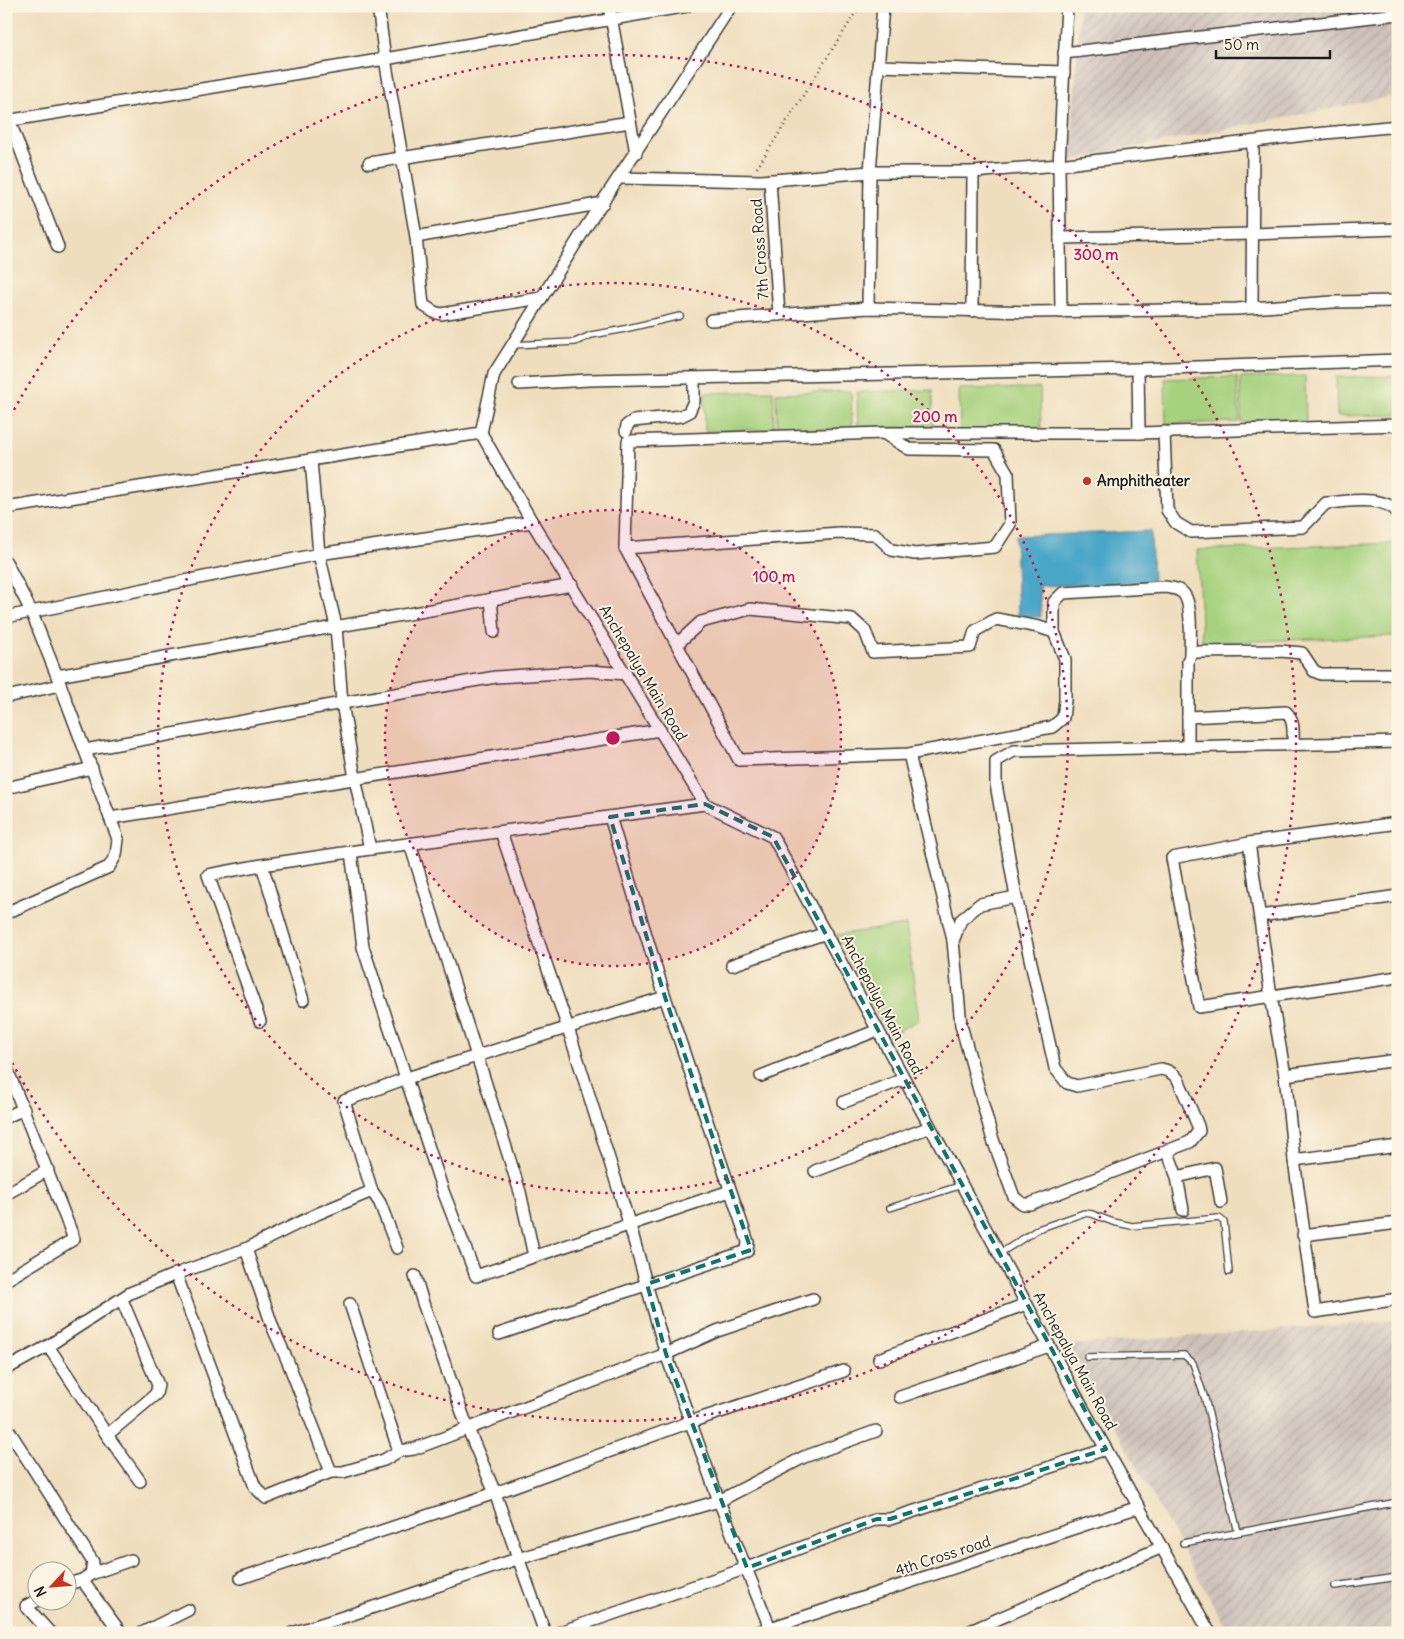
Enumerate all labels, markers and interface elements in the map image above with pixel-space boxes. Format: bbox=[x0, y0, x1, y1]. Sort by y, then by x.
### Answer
scale bar bbox=[1216, 28, 1330, 60]
text: 50 m bbox=[1224, 35, 1259, 54]
street label: 7th Cross Road bbox=[746, 198, 773, 300]
text: 300 m bbox=[1074, 245, 1119, 264]
text: 200 m bbox=[913, 407, 957, 426]
place label: Amphitheater bbox=[1097, 471, 1191, 491]
marker: Amphitheater bbox=[1081, 475, 1093, 487]
text: 100 m bbox=[753, 567, 795, 586]
street label: Anchepalya Main Road bbox=[595, 601, 692, 744]
centre of rings bbox=[604, 729, 622, 747]
street label: Anchepalya Main Road bbox=[838, 932, 927, 1078]
street label: Anchepalya Main Road bbox=[1029, 1288, 1121, 1433]
street label: 4th Cross road bbox=[893, 1531, 993, 1580]
north arrow bbox=[28, 1562, 78, 1612]
text: N bbox=[30, 1583, 51, 1600]

